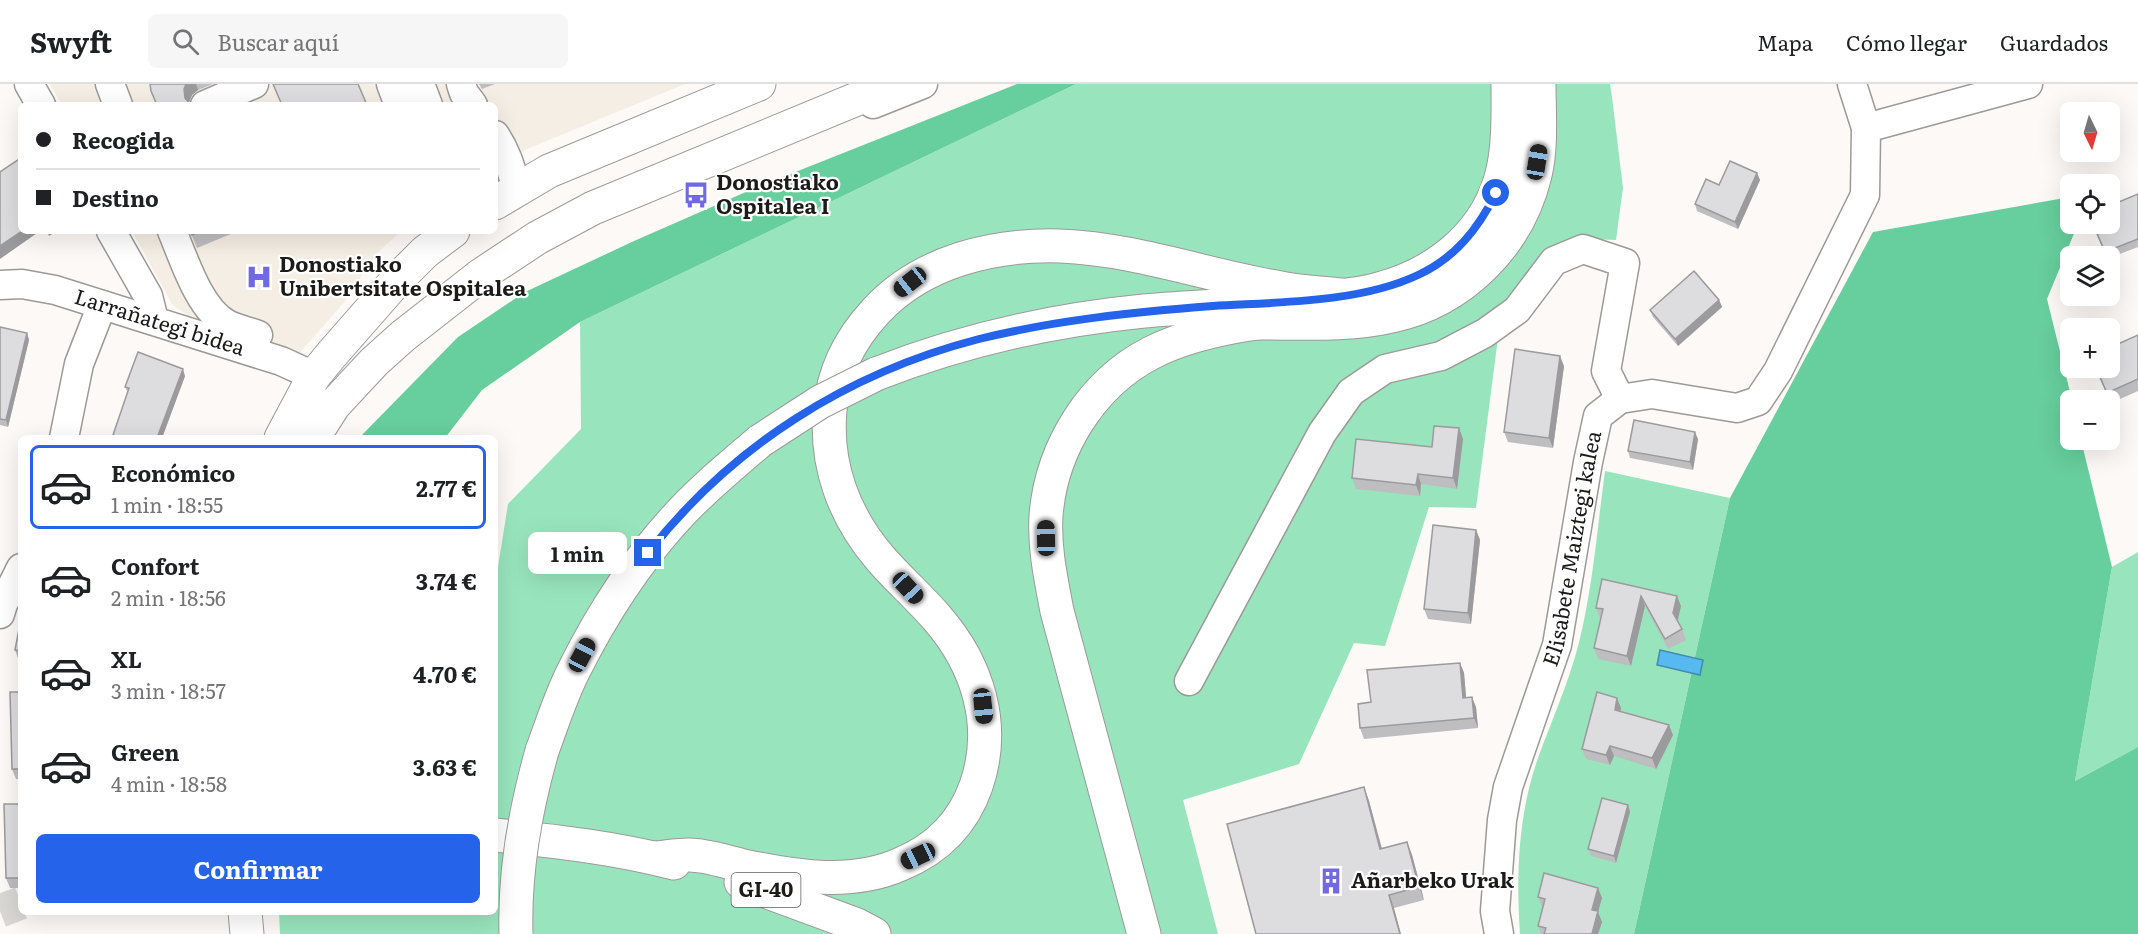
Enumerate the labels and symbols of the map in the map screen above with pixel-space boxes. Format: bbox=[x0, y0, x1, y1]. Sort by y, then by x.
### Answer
north arrow bbox=[2060, 102, 2120, 162]
car bbox=[1525, 143, 1549, 181]
place label: Donostiako Ospitalea I bbox=[716, 165, 839, 220]
route start bbox=[1482, 179, 1509, 206]
bus stop icon: Donostiako Ospitalea I bbox=[681, 180, 711, 210]
place label: Donostiako Unibertsitate Ospitalea bbox=[279, 247, 527, 302]
hospital icon: Donostiako Unibertsitate Ospitalea bbox=[244, 262, 274, 292]
car bbox=[890, 264, 930, 300]
street label: Larrañategi bidea bbox=[71, 279, 250, 362]
street label: Elisabete Maiztegi kalea bbox=[1533, 427, 1608, 670]
car bbox=[1037, 520, 1055, 556]
callout: 1 min bbox=[528, 532, 627, 574]
route end bbox=[634, 539, 661, 566]
car bbox=[889, 569, 927, 607]
car bbox=[566, 635, 598, 675]
car bbox=[972, 687, 994, 725]
car bbox=[898, 840, 938, 872]
place label: Añarbeko Urak bbox=[1351, 863, 1515, 894]
building icon: Añarbeko Urak bbox=[1316, 866, 1346, 896]
road number: GI-40 bbox=[732, 873, 801, 907]

